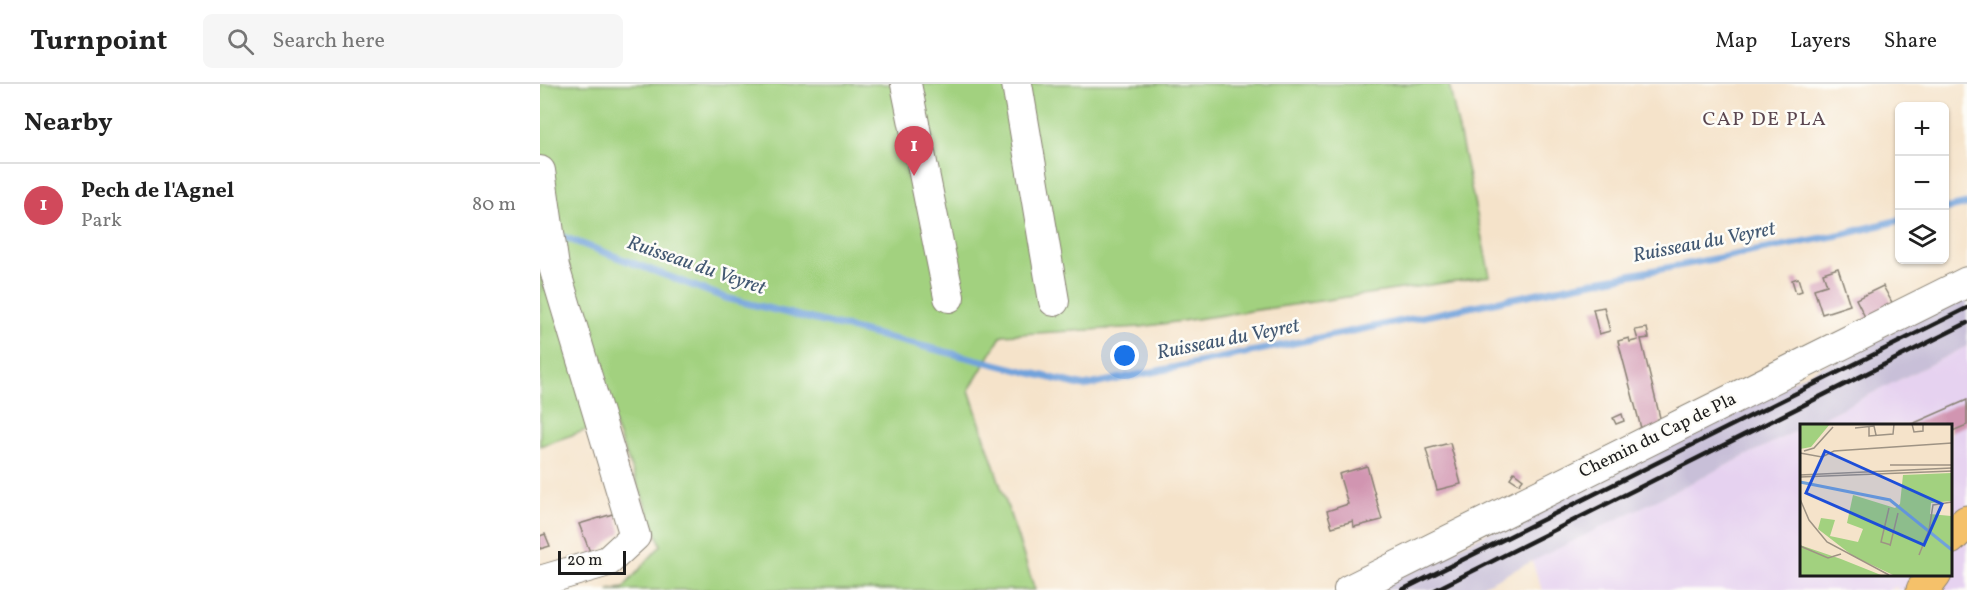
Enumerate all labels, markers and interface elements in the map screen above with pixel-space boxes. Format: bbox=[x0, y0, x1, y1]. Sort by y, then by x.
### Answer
search box bbox=[203, 14, 623, 68]
text: Turnpoint bbox=[30, 22, 167, 61]
icon: search bbox=[224, 25, 257, 58]
text: Search here bbox=[272, 26, 385, 57]
text: Map bbox=[1715, 27, 1757, 56]
text: Layers bbox=[1790, 27, 1851, 56]
text: Share bbox=[1884, 27, 1937, 56]
map controls bbox=[1895, 102, 1949, 264]
button: + bbox=[1895, 102, 1949, 156]
text: Nearby bbox=[24, 105, 113, 141]
district label: CAP DE PLA bbox=[1703, 106, 1827, 134]
pin: 1 bbox=[894, 126, 934, 176]
button: − bbox=[1895, 156, 1949, 210]
text: Pech de l'Agnel bbox=[81, 176, 234, 207]
text: 1 bbox=[39, 191, 48, 219]
text: 80 m bbox=[472, 191, 516, 219]
text: Park bbox=[81, 207, 122, 235]
button: layers bbox=[1895, 210, 1949, 264]
water label: Ruisseau du Veyret bbox=[1630, 215, 1778, 271]
water label: Ruisseau du Veyret bbox=[623, 229, 769, 303]
water label: Ruisseau du Veyret bbox=[1154, 312, 1302, 368]
your location bbox=[1110, 341, 1139, 370]
street label: Chemin du Cap de Pla bbox=[1575, 387, 1741, 485]
inset map bbox=[1800, 424, 1952, 575]
scale bar bbox=[558, 548, 626, 576]
text: 20 m bbox=[567, 550, 602, 572]

